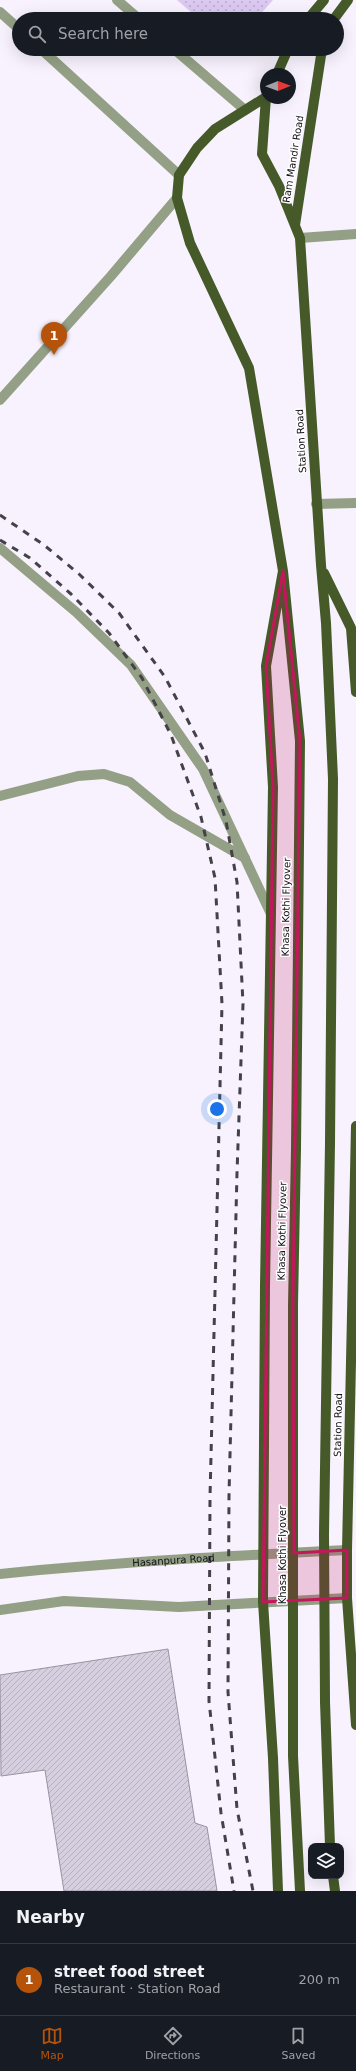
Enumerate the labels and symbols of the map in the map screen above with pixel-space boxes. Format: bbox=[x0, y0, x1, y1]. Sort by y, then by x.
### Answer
north arrow bbox=[260, 68, 296, 104]
street label: Ram Mandir Road bbox=[281, 114, 305, 204]
pin: 1 bbox=[41, 322, 67, 355]
street label: Station Road bbox=[294, 409, 308, 473]
street label: Khasa Kothi Flyover bbox=[280, 857, 292, 956]
your location bbox=[207, 1099, 227, 1119]
street label: Khasa Kothi Flyover bbox=[276, 1181, 288, 1280]
street label: Station Road bbox=[332, 1393, 344, 1457]
street label: Khasa Kothi Flyover bbox=[277, 1505, 288, 1604]
street label: Hasanpura Road bbox=[132, 1552, 215, 1568]

